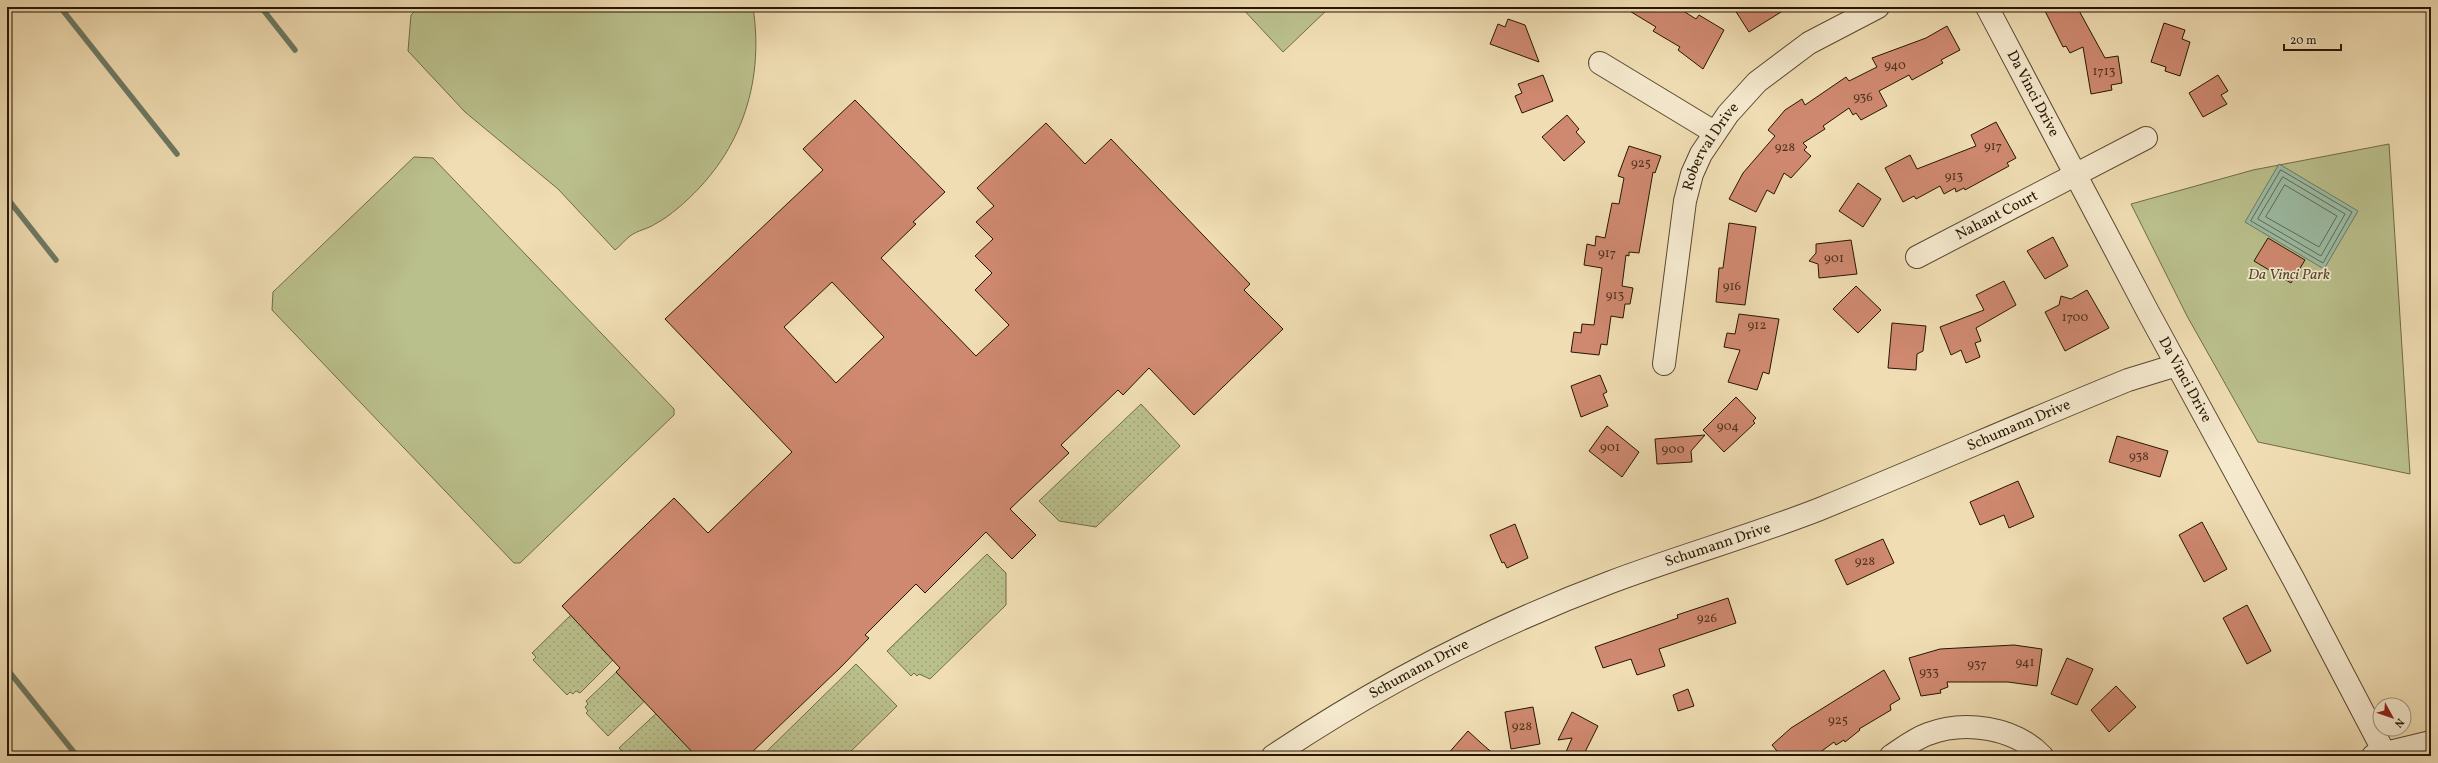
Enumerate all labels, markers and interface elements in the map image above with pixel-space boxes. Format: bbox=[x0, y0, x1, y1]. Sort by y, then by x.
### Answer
scale bar bbox=[2284, 26, 2341, 52]
text: 20 m bbox=[2290, 33, 2317, 49]
street label: Da Vinci Drive bbox=[2001, 47, 2064, 141]
house number: 940 bbox=[1884, 57, 1906, 75]
house number: 1713 bbox=[2092, 63, 2116, 81]
house number: 936 bbox=[1853, 89, 1873, 107]
street label: Roberval Drive bbox=[1678, 98, 1744, 193]
house number: 917 bbox=[1984, 138, 2002, 156]
house number: 928 bbox=[1775, 139, 1795, 157]
house number: 925 bbox=[1631, 155, 1651, 173]
house number: 913 bbox=[1945, 168, 1964, 186]
street label: Nahant Court bbox=[1952, 185, 2042, 246]
house number: 917 bbox=[1598, 245, 1616, 263]
house number: 901 bbox=[1824, 250, 1844, 268]
park label: Da Vinci Park bbox=[2248, 265, 2330, 286]
house number: 916 bbox=[1723, 278, 1742, 296]
house number: 913 bbox=[1606, 287, 1625, 305]
house number: 1700 bbox=[2062, 309, 2089, 327]
house number: 912 bbox=[1748, 317, 1766, 335]
street label: Da Vinci Drive bbox=[2153, 333, 2217, 426]
street label: Schumann Drive bbox=[1964, 394, 2074, 457]
house number: 904 bbox=[1717, 418, 1739, 436]
house number: 901 bbox=[1600, 439, 1620, 457]
house number: 900 bbox=[1662, 441, 1685, 459]
house number: 938 bbox=[2129, 448, 2149, 466]
street label: Schumann Drive bbox=[1662, 517, 1774, 573]
house number: 928 bbox=[1855, 553, 1875, 571]
house number: 926 bbox=[1697, 610, 1718, 628]
street label: Schumann Drive bbox=[1365, 634, 1473, 704]
house number: 941 bbox=[2015, 654, 2035, 672]
house number: 937 bbox=[1967, 656, 1987, 674]
house number: 933 bbox=[1919, 664, 1939, 682]
north arrow bbox=[2372, 697, 2412, 737]
house number: 925 bbox=[1828, 712, 1848, 730]
text: N bbox=[2390, 715, 2407, 730]
house number: 928 bbox=[1512, 718, 1532, 736]

